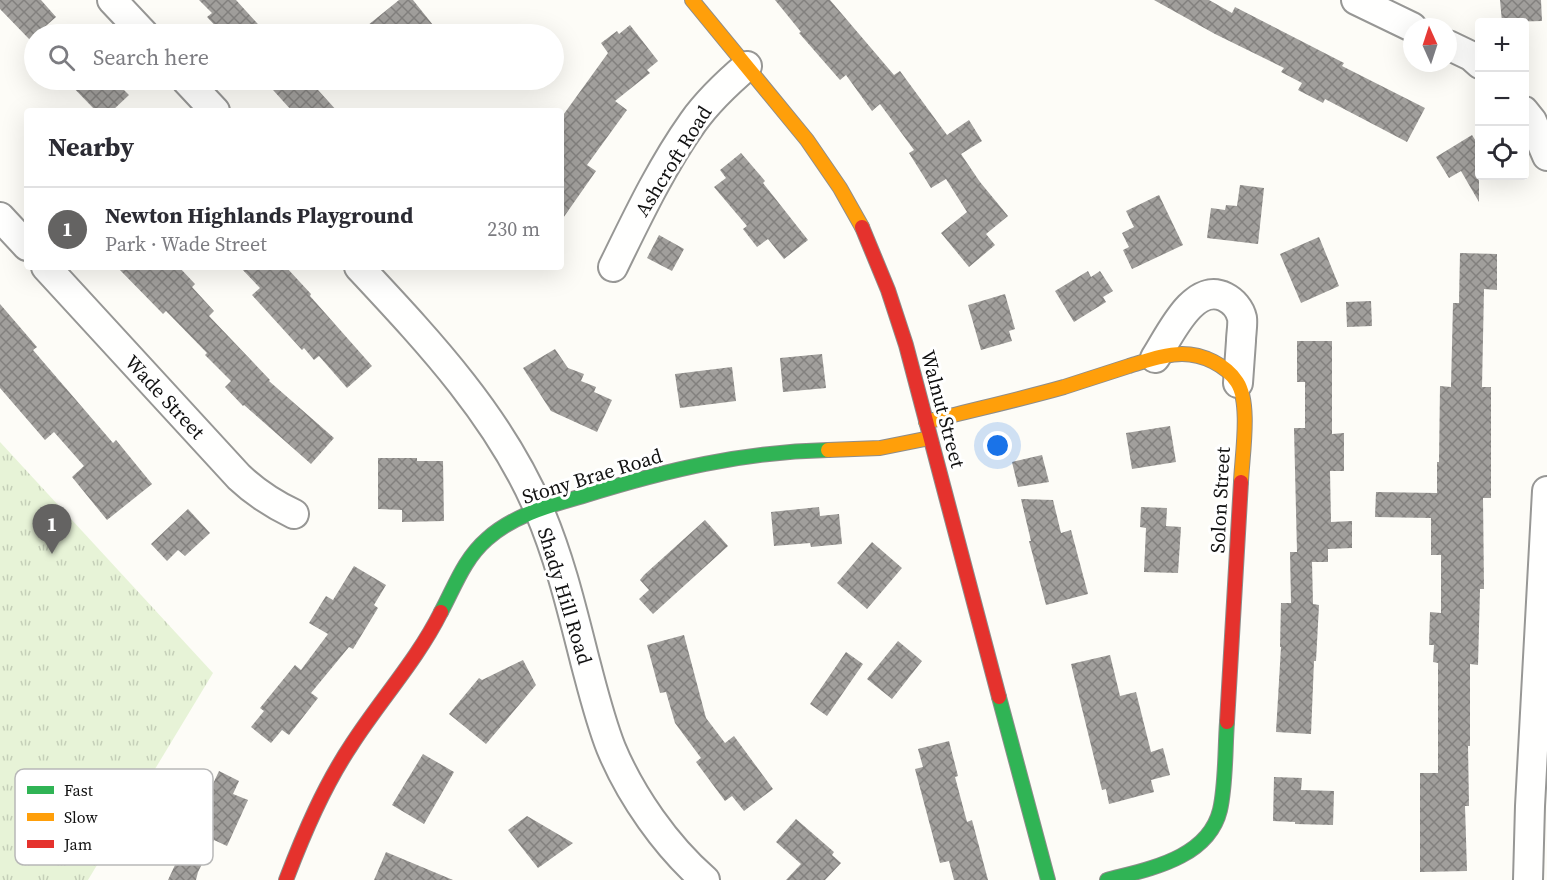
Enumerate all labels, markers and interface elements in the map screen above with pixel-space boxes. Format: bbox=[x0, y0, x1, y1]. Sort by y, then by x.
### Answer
north arrow bbox=[1403, 18, 1457, 72]
map controls bbox=[1475, 18, 1529, 180]
button: + bbox=[1475, 18, 1529, 72]
search box bbox=[24, 24, 564, 90]
icon: search bbox=[45, 41, 78, 74]
text: Search here bbox=[93, 42, 209, 72]
button: − bbox=[1475, 72, 1529, 126]
street label: Ashcroft Road bbox=[628, 100, 719, 222]
button: locate bbox=[1475, 126, 1529, 180]
text: Nearby bbox=[48, 129, 134, 165]
text: Newton Highlands Playground bbox=[105, 200, 413, 230]
text: 1 bbox=[62, 215, 73, 243]
text: 230 m bbox=[487, 215, 540, 243]
text: Park · Wade Street bbox=[105, 230, 267, 258]
street label: Walnut Street bbox=[914, 347, 972, 471]
street label: Wade Street bbox=[119, 349, 212, 446]
your location bbox=[983, 431, 1012, 460]
street label: Stony Brae Road bbox=[519, 441, 666, 511]
street label: Solon Street bbox=[1203, 446, 1237, 554]
pin: 1 bbox=[32, 504, 72, 554]
street label: Shady Hill Road bbox=[531, 524, 599, 669]
legend bbox=[15, 769, 213, 865]
text: Fast bbox=[64, 779, 94, 801]
text: Slow bbox=[64, 806, 99, 828]
text: Jam bbox=[63, 833, 92, 855]

